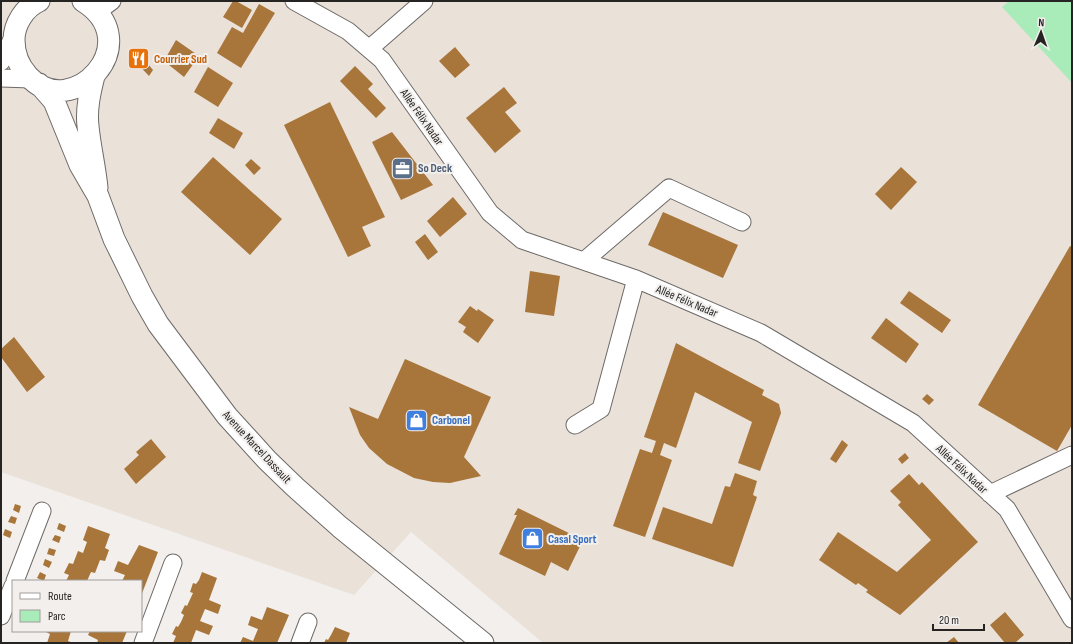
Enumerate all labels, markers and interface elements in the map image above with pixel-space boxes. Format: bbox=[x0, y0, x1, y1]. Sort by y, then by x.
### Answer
north arrow bbox=[1021, 12, 1061, 52]
text: N bbox=[1038, 16, 1045, 29]
restaurant icon: Courrier Sud bbox=[125, 46, 151, 72]
place label: Courrier Sud bbox=[154, 52, 207, 67]
street label: Allée Félix Nadar bbox=[396, 85, 447, 149]
office icon: So Deck bbox=[390, 155, 416, 181]
place label: So Deck bbox=[418, 161, 452, 176]
street label: Allée Félix Nadar bbox=[653, 281, 720, 321]
street label: Avenue Marcel Dassault bbox=[218, 407, 295, 487]
shop icon: Carbonel bbox=[404, 407, 430, 433]
place label: Carbonel bbox=[432, 413, 470, 428]
street label: Allée Félix Nadar bbox=[932, 441, 991, 498]
shop icon: Casal Sport bbox=[519, 526, 545, 552]
place label: Casal Sport bbox=[548, 532, 597, 547]
legend bbox=[12, 580, 142, 632]
text: Route bbox=[48, 589, 72, 604]
scale bar bbox=[933, 606, 984, 632]
text: Parc bbox=[48, 609, 66, 624]
text: 20 m bbox=[939, 613, 959, 628]

